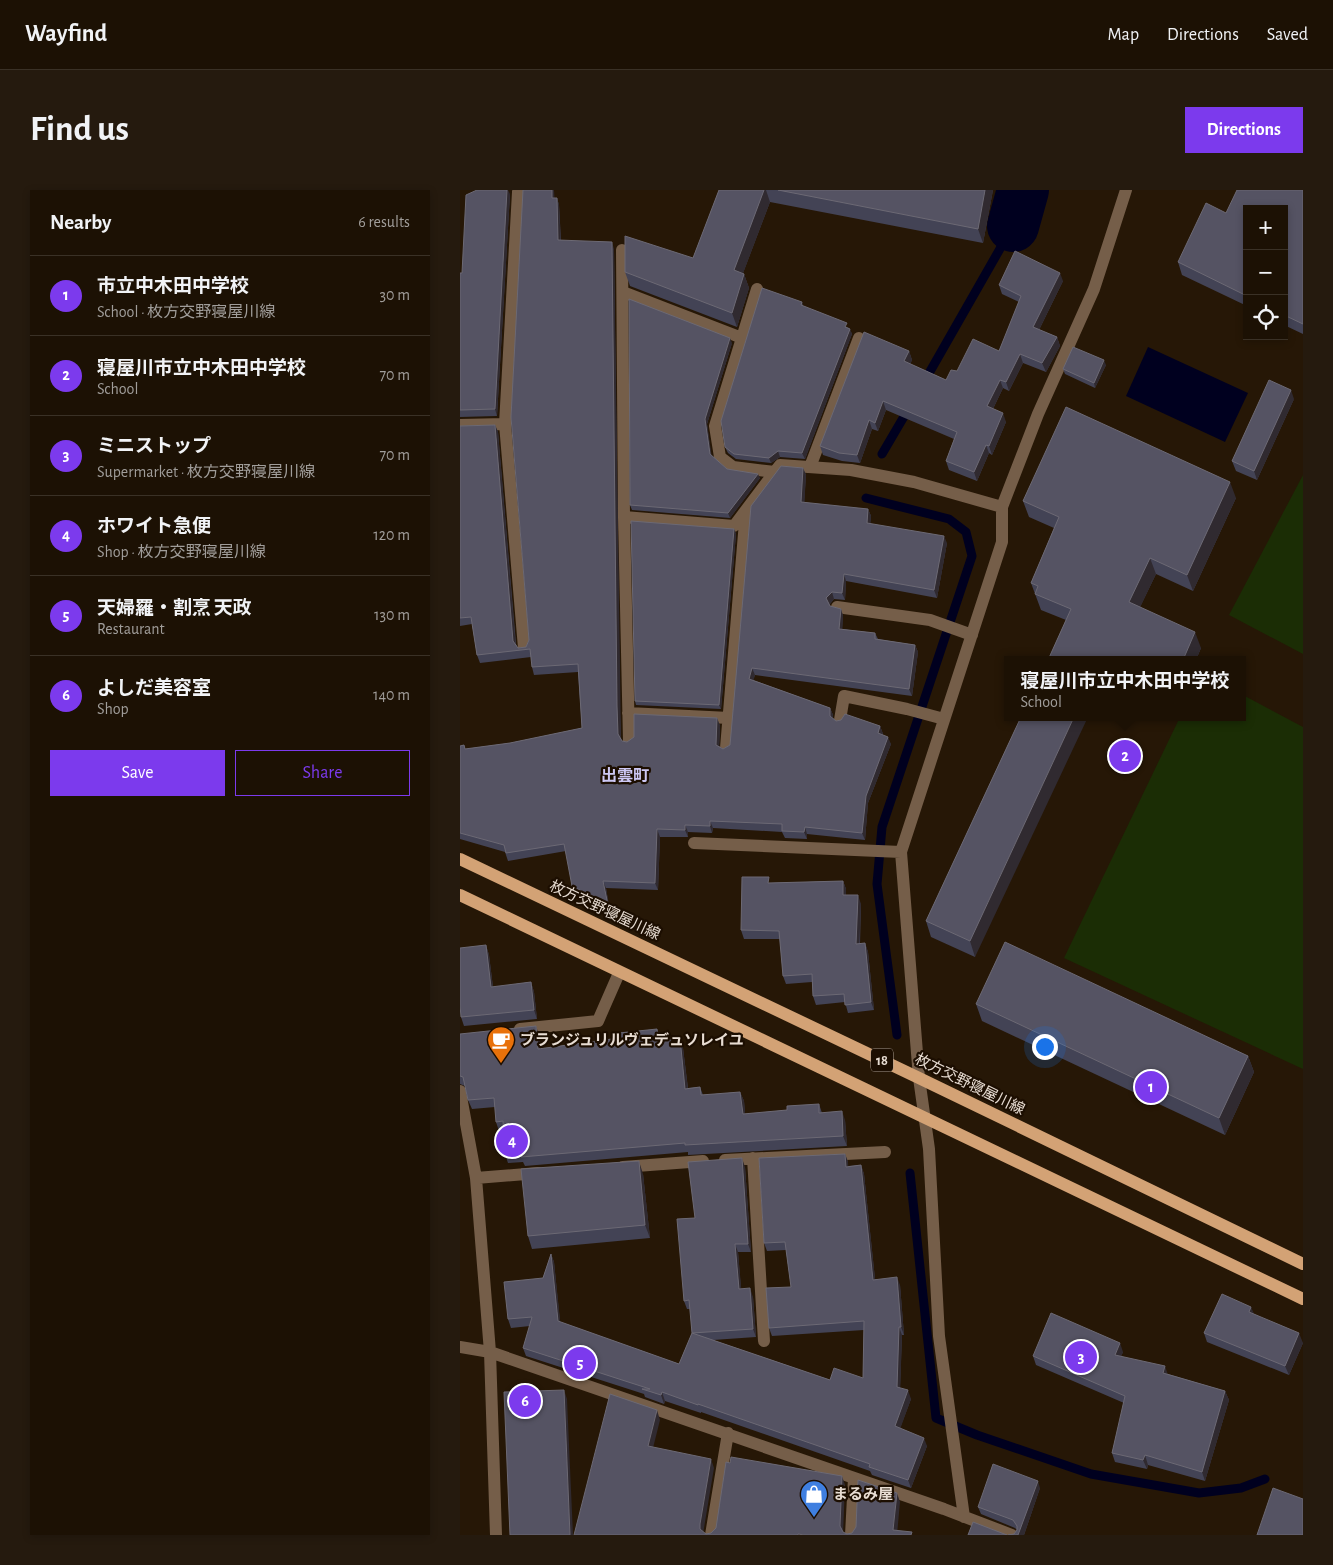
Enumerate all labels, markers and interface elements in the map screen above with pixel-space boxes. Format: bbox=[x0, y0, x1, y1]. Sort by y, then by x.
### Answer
text: Wayfind bbox=[25, 22, 107, 46]
text: Map bbox=[1108, 26, 1139, 44]
text: Directions bbox=[1167, 26, 1239, 44]
text: Saved bbox=[1267, 26, 1308, 44]
button: Directions bbox=[1185, 107, 1303, 153]
text: Find us bbox=[30, 112, 129, 147]
map controls bbox=[1243, 205, 1288, 340]
button: + bbox=[1243, 205, 1288, 250]
text: Nearby bbox=[50, 212, 111, 233]
text: 6 results bbox=[358, 214, 410, 230]
button: − bbox=[1243, 250, 1288, 295]
text: 市立中木田中学校 bbox=[97, 277, 249, 296]
text: 1 bbox=[63, 287, 69, 303]
text: 30 m bbox=[380, 287, 410, 303]
button: locate bbox=[1243, 295, 1288, 340]
text: School · 枚方交野寝屋川線 bbox=[97, 304, 275, 320]
text: 寝屋川市立中木田中学校 bbox=[97, 359, 306, 378]
text: 2 bbox=[62, 367, 70, 383]
text: 70 m bbox=[379, 367, 410, 383]
text: School bbox=[97, 381, 138, 397]
text: ミニストップ bbox=[97, 437, 211, 456]
text: 3 bbox=[63, 447, 69, 463]
text: 70 m bbox=[379, 447, 410, 463]
text: Supermarket · 枚方交野寝屋川線 bbox=[97, 464, 315, 480]
text: ホワイト急便 bbox=[97, 517, 211, 536]
text: 4 bbox=[62, 527, 70, 543]
text: 120 m bbox=[373, 527, 410, 543]
text: Shop · 枚方交野寝屋川線 bbox=[97, 544, 266, 560]
text: 天婦羅・割烹 天政 bbox=[97, 599, 252, 618]
text: 5 bbox=[63, 607, 69, 623]
text: 130 m bbox=[374, 607, 410, 623]
text: Restaurant bbox=[97, 621, 165, 637]
popup bbox=[1004, 656, 1246, 721]
text: 寝屋川市立中木田中学校 bbox=[1020, 672, 1230, 691]
text: よしだ美容室 bbox=[97, 679, 211, 698]
text: 6 bbox=[62, 687, 70, 703]
text: 140 m bbox=[373, 687, 410, 703]
text: School bbox=[1020, 694, 1062, 710]
text: Shop bbox=[97, 701, 129, 717]
pin: 2 bbox=[1109, 737, 1141, 775]
button: Save bbox=[50, 750, 225, 796]
button: Share bbox=[235, 750, 410, 796]
district label: 出雲町 bbox=[601, 767, 649, 784]
street label: 枚方交野寝屋川線 bbox=[547, 877, 663, 943]
cafe icon: ブランジュリルヴェデュソレイユ bbox=[486, 1025, 516, 1064]
place label: ブランジュリルヴェデュソレイユ bbox=[520, 1031, 744, 1048]
your location bbox=[1032, 1034, 1058, 1060]
road number: 18 bbox=[871, 1048, 893, 1072]
street label: 枚方交野寝屋川線 bbox=[913, 1051, 1027, 1117]
pin: 1 bbox=[1135, 1068, 1167, 1106]
pin: 4 bbox=[496, 1122, 528, 1160]
pin: 3 bbox=[1065, 1338, 1097, 1376]
pin: 5 bbox=[564, 1344, 596, 1382]
pin: 6 bbox=[509, 1382, 541, 1420]
shop icon: まるみ屋 bbox=[799, 1479, 829, 1518]
place label: まるみ屋 bbox=[833, 1487, 893, 1502]

